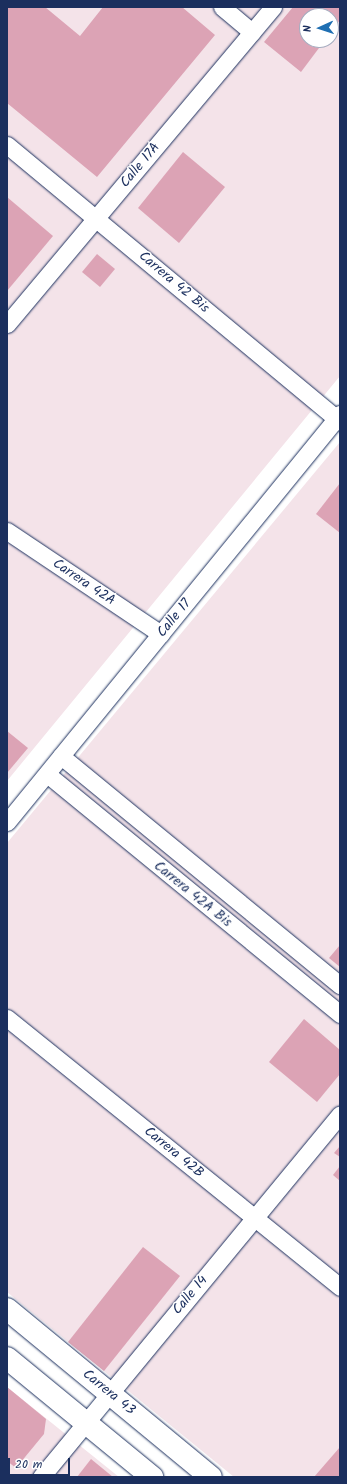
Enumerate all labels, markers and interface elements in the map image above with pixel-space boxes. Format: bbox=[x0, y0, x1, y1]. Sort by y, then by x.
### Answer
north arrow bbox=[299, 8, 339, 48]
text: N bbox=[299, 25, 317, 33]
street label: Calle 17A bbox=[117, 139, 163, 191]
street label: Carrera 42 Bis bbox=[135, 248, 213, 316]
street label: Carrera 42A bbox=[50, 555, 118, 609]
street label: Calle 17 bbox=[153, 595, 195, 641]
street label: Carrera 42A Bis bbox=[151, 857, 235, 931]
street label: Carrera 42B bbox=[141, 1123, 207, 1181]
street label: Calle 14 bbox=[169, 1272, 211, 1318]
street label: Carrera 43 bbox=[79, 1366, 139, 1418]
scale bar bbox=[10, 1450, 72, 1476]
text: 20 m bbox=[15, 1455, 42, 1474]

